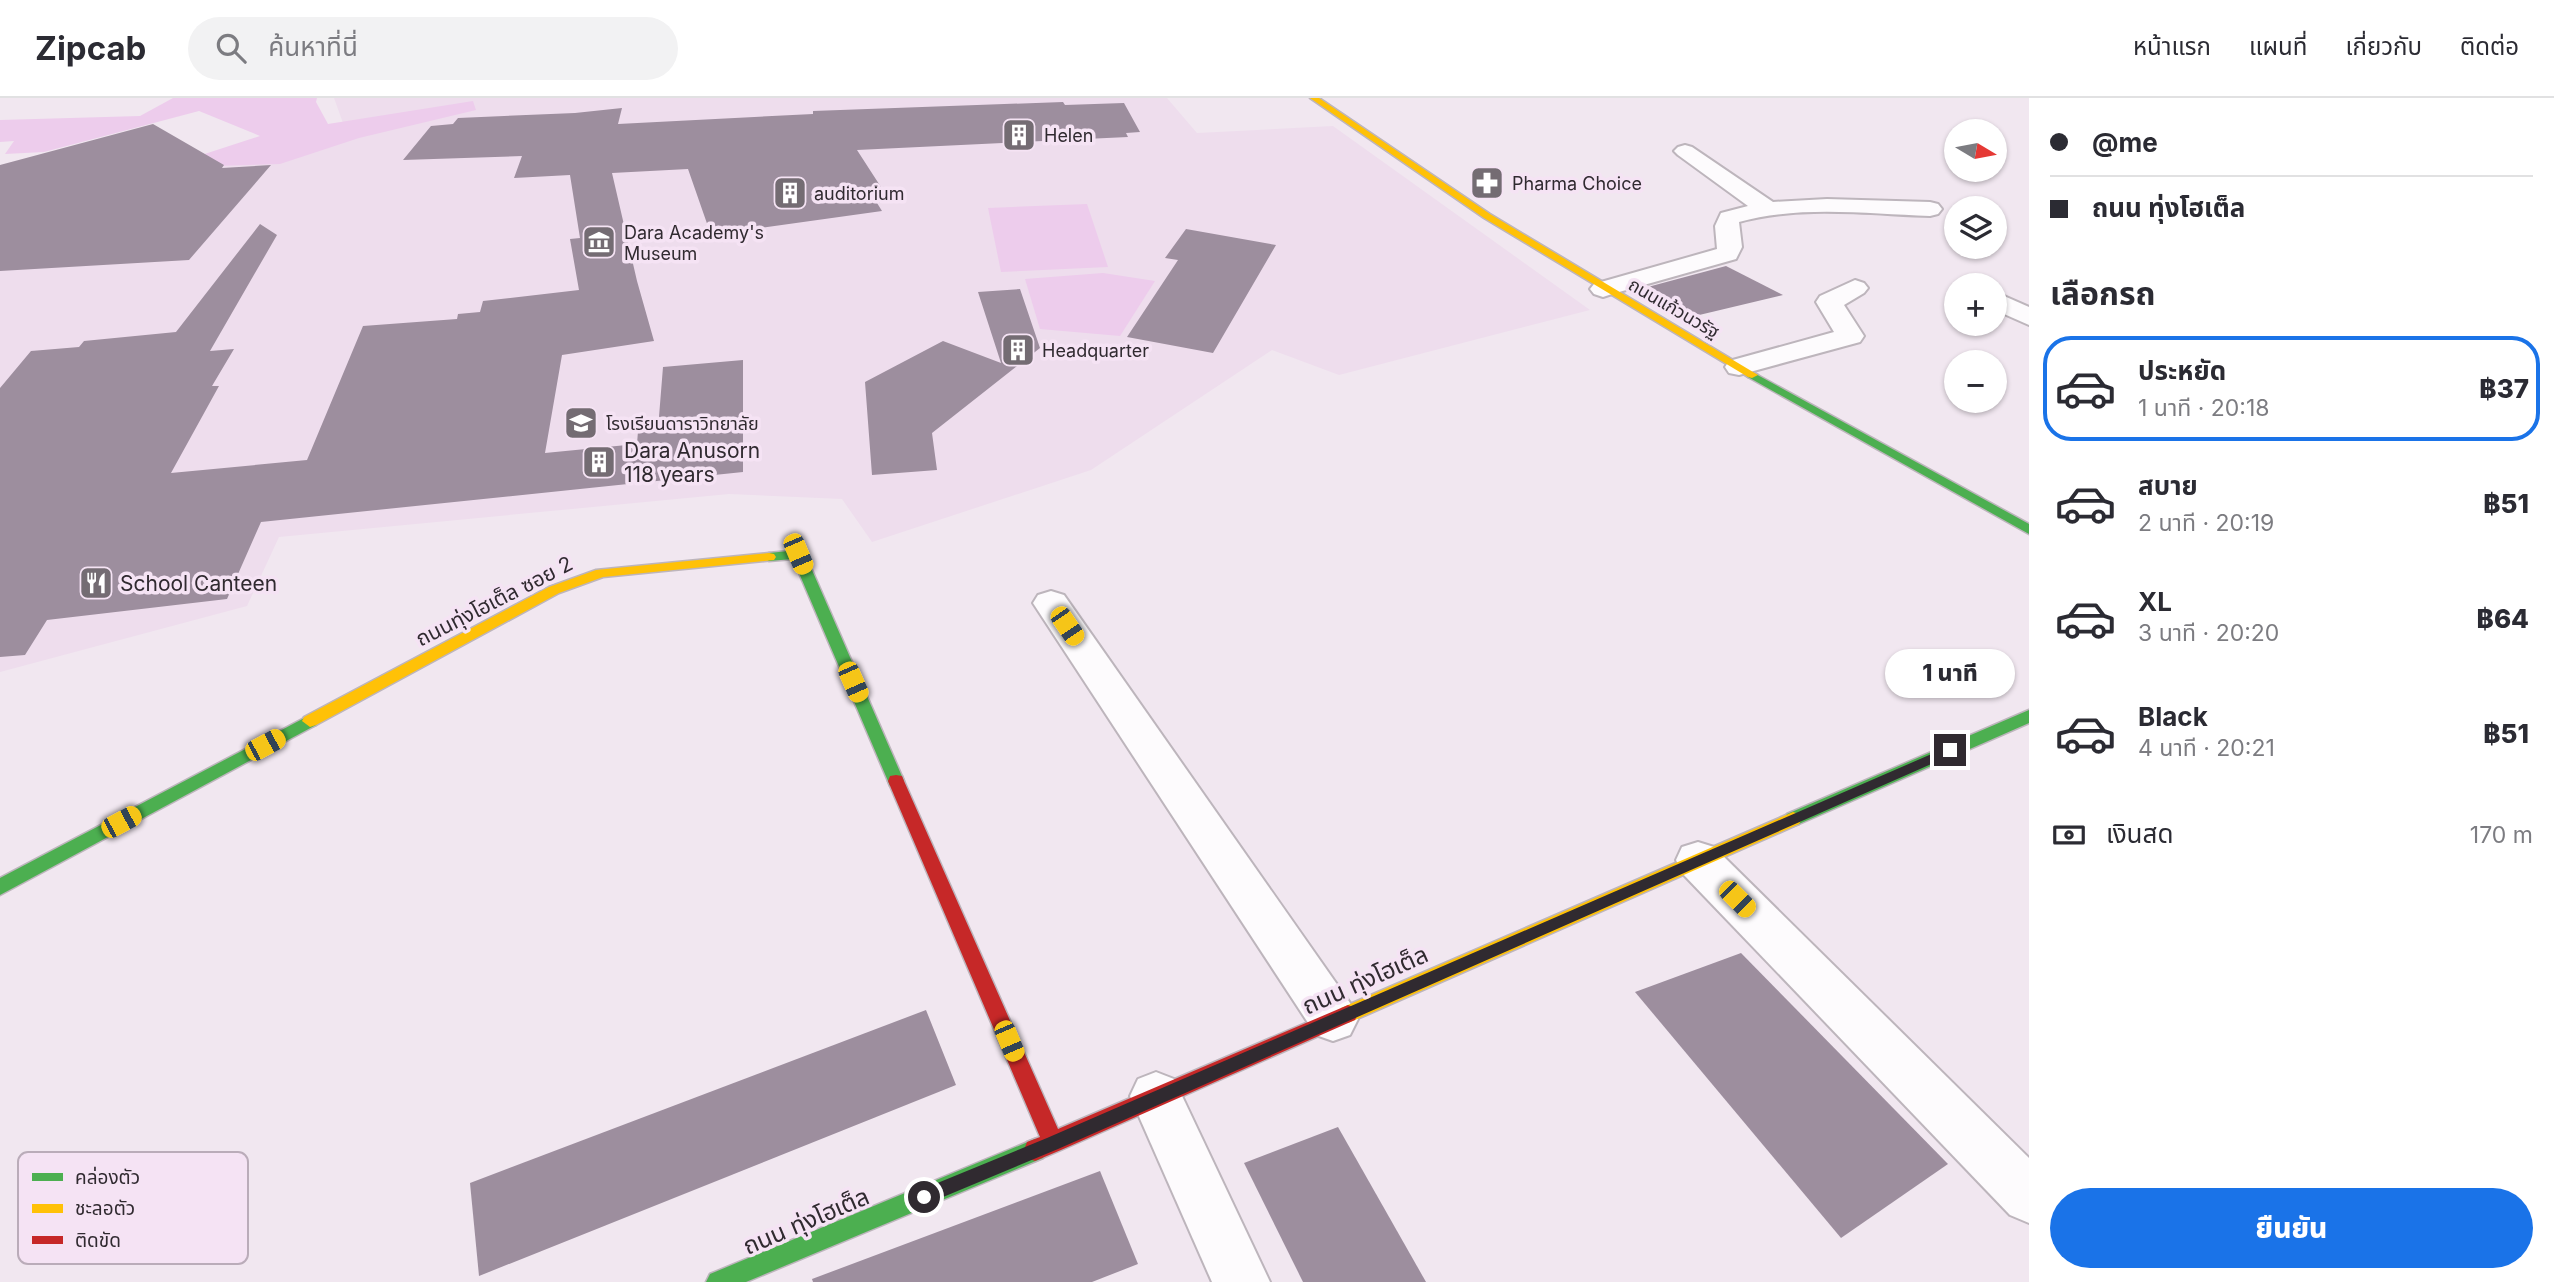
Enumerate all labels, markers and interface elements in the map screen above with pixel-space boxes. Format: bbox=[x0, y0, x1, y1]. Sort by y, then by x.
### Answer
search box bbox=[188, 17, 678, 80]
text: Zipcab bbox=[35, 28, 146, 68]
icon: search bbox=[212, 29, 250, 67]
text: ค้นหาที่นี่ bbox=[268, 31, 358, 62]
text: หน้าแรก bbox=[2133, 32, 2211, 61]
text: แผนที่ bbox=[2249, 32, 2307, 61]
text: เกี่ยวกับ bbox=[2345, 32, 2422, 61]
text: ติดต่อ bbox=[2460, 32, 2519, 61]
building icon: Helen bbox=[1000, 116, 1038, 154]
north arrow bbox=[1944, 119, 2007, 182]
map controls bbox=[1944, 119, 2007, 413]
place label: Helen bbox=[1044, 125, 1093, 146]
text: @me bbox=[2092, 127, 2158, 158]
pharmacy icon: Pharma Choice bbox=[1468, 164, 1506, 202]
place label: Pharma Choice bbox=[1512, 173, 1642, 194]
building icon: auditorium bbox=[771, 174, 809, 212]
place label: auditorium bbox=[814, 183, 904, 204]
text: ถนน ทุ่งโฮเต็ล bbox=[2092, 192, 2245, 223]
button: layers bbox=[1944, 196, 2007, 259]
place label: Dara Academy's Museum bbox=[624, 222, 764, 264]
museum icon: Dara Academy's Museum bbox=[580, 223, 618, 261]
button: + bbox=[1944, 273, 2007, 336]
street label: ถนนแก้วนวรัฐ bbox=[1625, 274, 1723, 342]
text: เลือกรถ bbox=[2050, 274, 2155, 313]
building icon: Headquarter bbox=[999, 331, 1037, 369]
place label: Headquarter bbox=[1042, 340, 1149, 361]
button: − bbox=[1944, 350, 2007, 413]
text: ประหยัด bbox=[2138, 355, 2226, 386]
icon: car bbox=[2054, 357, 2117, 420]
text: ฿37 bbox=[2479, 373, 2529, 404]
text: 1 นาที · 20:18 bbox=[2138, 394, 2270, 422]
school or university icon: โรงเรียนดาราวิทยาลัย bbox=[562, 404, 600, 442]
place label: โรงเรียนดาราวิทยาลัย bbox=[606, 413, 759, 434]
place label: Dara Anusorn 118 years bbox=[624, 438, 760, 487]
building icon: Dara Anusorn 118 years bbox=[580, 443, 618, 481]
text: สบาย bbox=[2138, 470, 2198, 501]
icon: car bbox=[2054, 472, 2117, 535]
text: ฿51 bbox=[2483, 488, 2529, 519]
text: 2 นาที · 20:19 bbox=[2138, 509, 2274, 537]
car bbox=[781, 531, 816, 577]
street label: ถนนทุ่งโฮเต็ล ซอย 2 bbox=[411, 551, 577, 652]
restaurant icon: School Canteen bbox=[77, 564, 115, 602]
place label: School Canteen bbox=[120, 571, 277, 596]
text: XL bbox=[2138, 586, 2172, 617]
icon: car bbox=[2054, 587, 2117, 650]
car bbox=[1047, 603, 1088, 649]
text: ฿64 bbox=[2477, 603, 2529, 634]
text: 3 นาที · 20:20 bbox=[2138, 619, 2279, 647]
callout: 1 นาที bbox=[1885, 648, 2015, 698]
car bbox=[835, 659, 872, 705]
text: 1 นาที bbox=[1922, 659, 1978, 687]
text: Black bbox=[2138, 701, 2208, 732]
icon: car bbox=[2054, 702, 2117, 765]
text: ฿51 bbox=[2483, 718, 2529, 749]
car bbox=[242, 726, 289, 764]
route end bbox=[1934, 734, 1966, 766]
text: 4 นาที · 20:21 bbox=[2138, 734, 2275, 762]
car bbox=[98, 803, 145, 841]
icon: cash bbox=[2050, 816, 2088, 854]
text: เงินสด bbox=[2106, 818, 2173, 849]
text: 170 m bbox=[2470, 821, 2533, 849]
car bbox=[1715, 877, 1760, 921]
street label: ถนน ทุ่งโฮเต็ล bbox=[1298, 939, 1433, 1022]
car bbox=[992, 1018, 1027, 1064]
legend bbox=[18, 1152, 248, 1264]
text: คล่องตัว bbox=[75, 1166, 140, 1189]
street label: ถนน ทุ่งโฮเต็ล bbox=[738, 1181, 874, 1262]
route start bbox=[908, 1181, 940, 1213]
button: ยืนยัน bbox=[2050, 1188, 2533, 1268]
text: ชะลอตัว bbox=[75, 1197, 135, 1220]
text: ติดขัด bbox=[75, 1229, 121, 1252]

